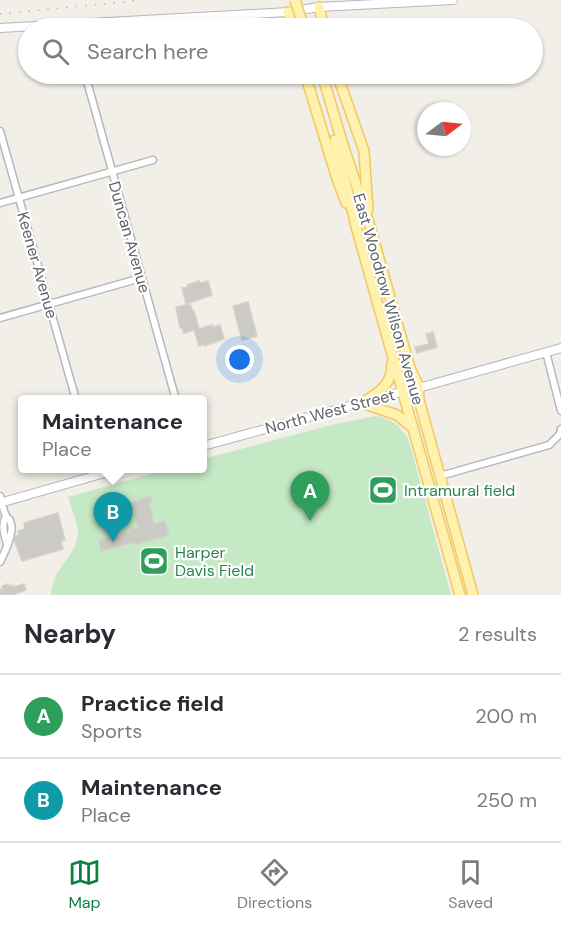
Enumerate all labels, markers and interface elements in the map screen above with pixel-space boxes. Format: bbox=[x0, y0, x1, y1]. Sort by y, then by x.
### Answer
search box bbox=[18, 18, 543, 84]
icon: search bbox=[39, 35, 72, 68]
text: Search here bbox=[87, 37, 208, 66]
north arrow bbox=[417, 102, 471, 156]
street label: Duncan Avenue bbox=[104, 179, 155, 295]
street label: East Woodrow Wilson Avenue bbox=[348, 191, 429, 407]
street label: Keener Avenue bbox=[12, 209, 63, 321]
your location bbox=[225, 345, 254, 374]
street label: North West Street bbox=[263, 384, 397, 439]
popup bbox=[18, 395, 207, 473]
text: Maintenance bbox=[42, 407, 183, 436]
text: Place bbox=[42, 436, 92, 462]
pin: A bbox=[290, 472, 330, 521]
sports icon: Intramural field bbox=[367, 474, 399, 506]
place label: Intramural field bbox=[404, 480, 515, 501]
pin: B bbox=[94, 492, 132, 542]
place label: Harper Davis Field bbox=[175, 542, 254, 581]
sports icon: Harper Davis Field bbox=[138, 545, 170, 577]
text: Nearby bbox=[24, 617, 116, 651]
text: 2 results bbox=[458, 621, 537, 647]
text: Practice field bbox=[81, 689, 224, 718]
text: A bbox=[36, 703, 51, 729]
text: 200 m bbox=[475, 703, 537, 729]
text: Sports bbox=[81, 718, 142, 744]
text: Maintenance bbox=[81, 773, 222, 802]
text: B bbox=[37, 787, 50, 813]
text: 250 m bbox=[476, 787, 537, 813]
text: Place bbox=[81, 802, 131, 828]
tab: Map bbox=[68, 856, 101, 913]
tab: Directions bbox=[237, 856, 312, 913]
tab: Saved bbox=[448, 856, 493, 913]

